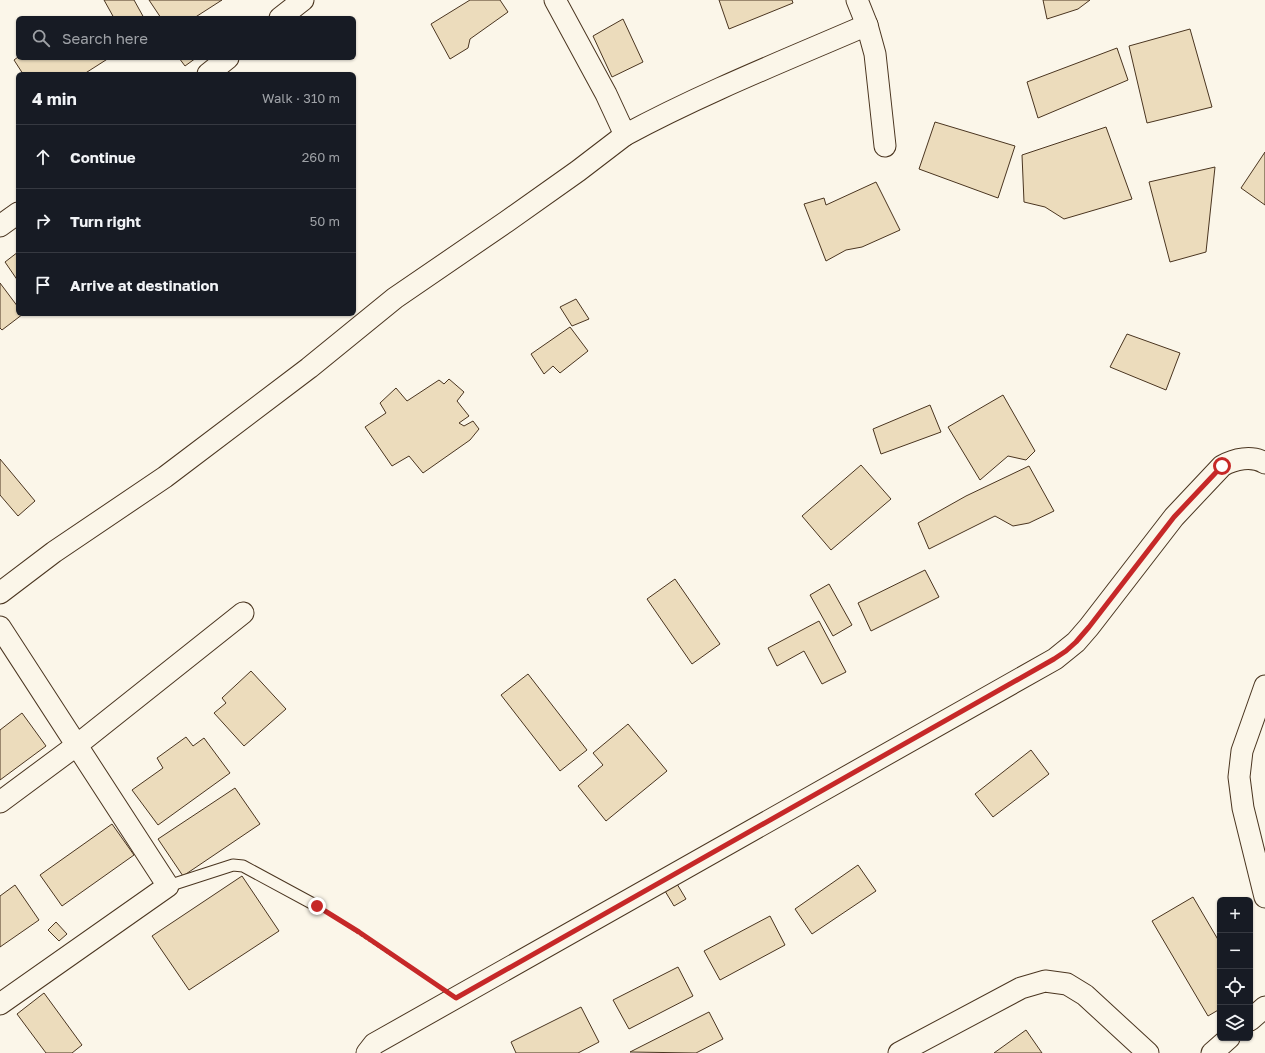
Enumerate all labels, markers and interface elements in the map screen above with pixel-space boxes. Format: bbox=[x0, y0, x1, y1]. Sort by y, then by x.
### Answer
search box bbox=[16, 16, 356, 60]
icon: search bbox=[30, 27, 52, 49]
text: Search here bbox=[62, 29, 148, 47]
text: 4 min bbox=[32, 88, 77, 109]
text: Walk · 310 m bbox=[262, 90, 340, 106]
icon: ahead bbox=[32, 146, 54, 168]
text: Continue bbox=[70, 148, 136, 166]
text: 260 m bbox=[302, 149, 340, 165]
icon: right bbox=[32, 210, 54, 232]
text: Turn right bbox=[70, 212, 141, 230]
text: 50 m bbox=[310, 213, 340, 229]
icon: arrive bbox=[32, 274, 54, 296]
text: Arrive at destination bbox=[70, 276, 219, 294]
route start bbox=[1213, 457, 1231, 475]
route end bbox=[308, 897, 326, 915]
map controls bbox=[1217, 897, 1253, 1041]
button: + bbox=[1217, 897, 1253, 933]
button: − bbox=[1217, 933, 1253, 969]
button: locate bbox=[1217, 969, 1253, 1005]
button: layers bbox=[1217, 1005, 1253, 1041]

